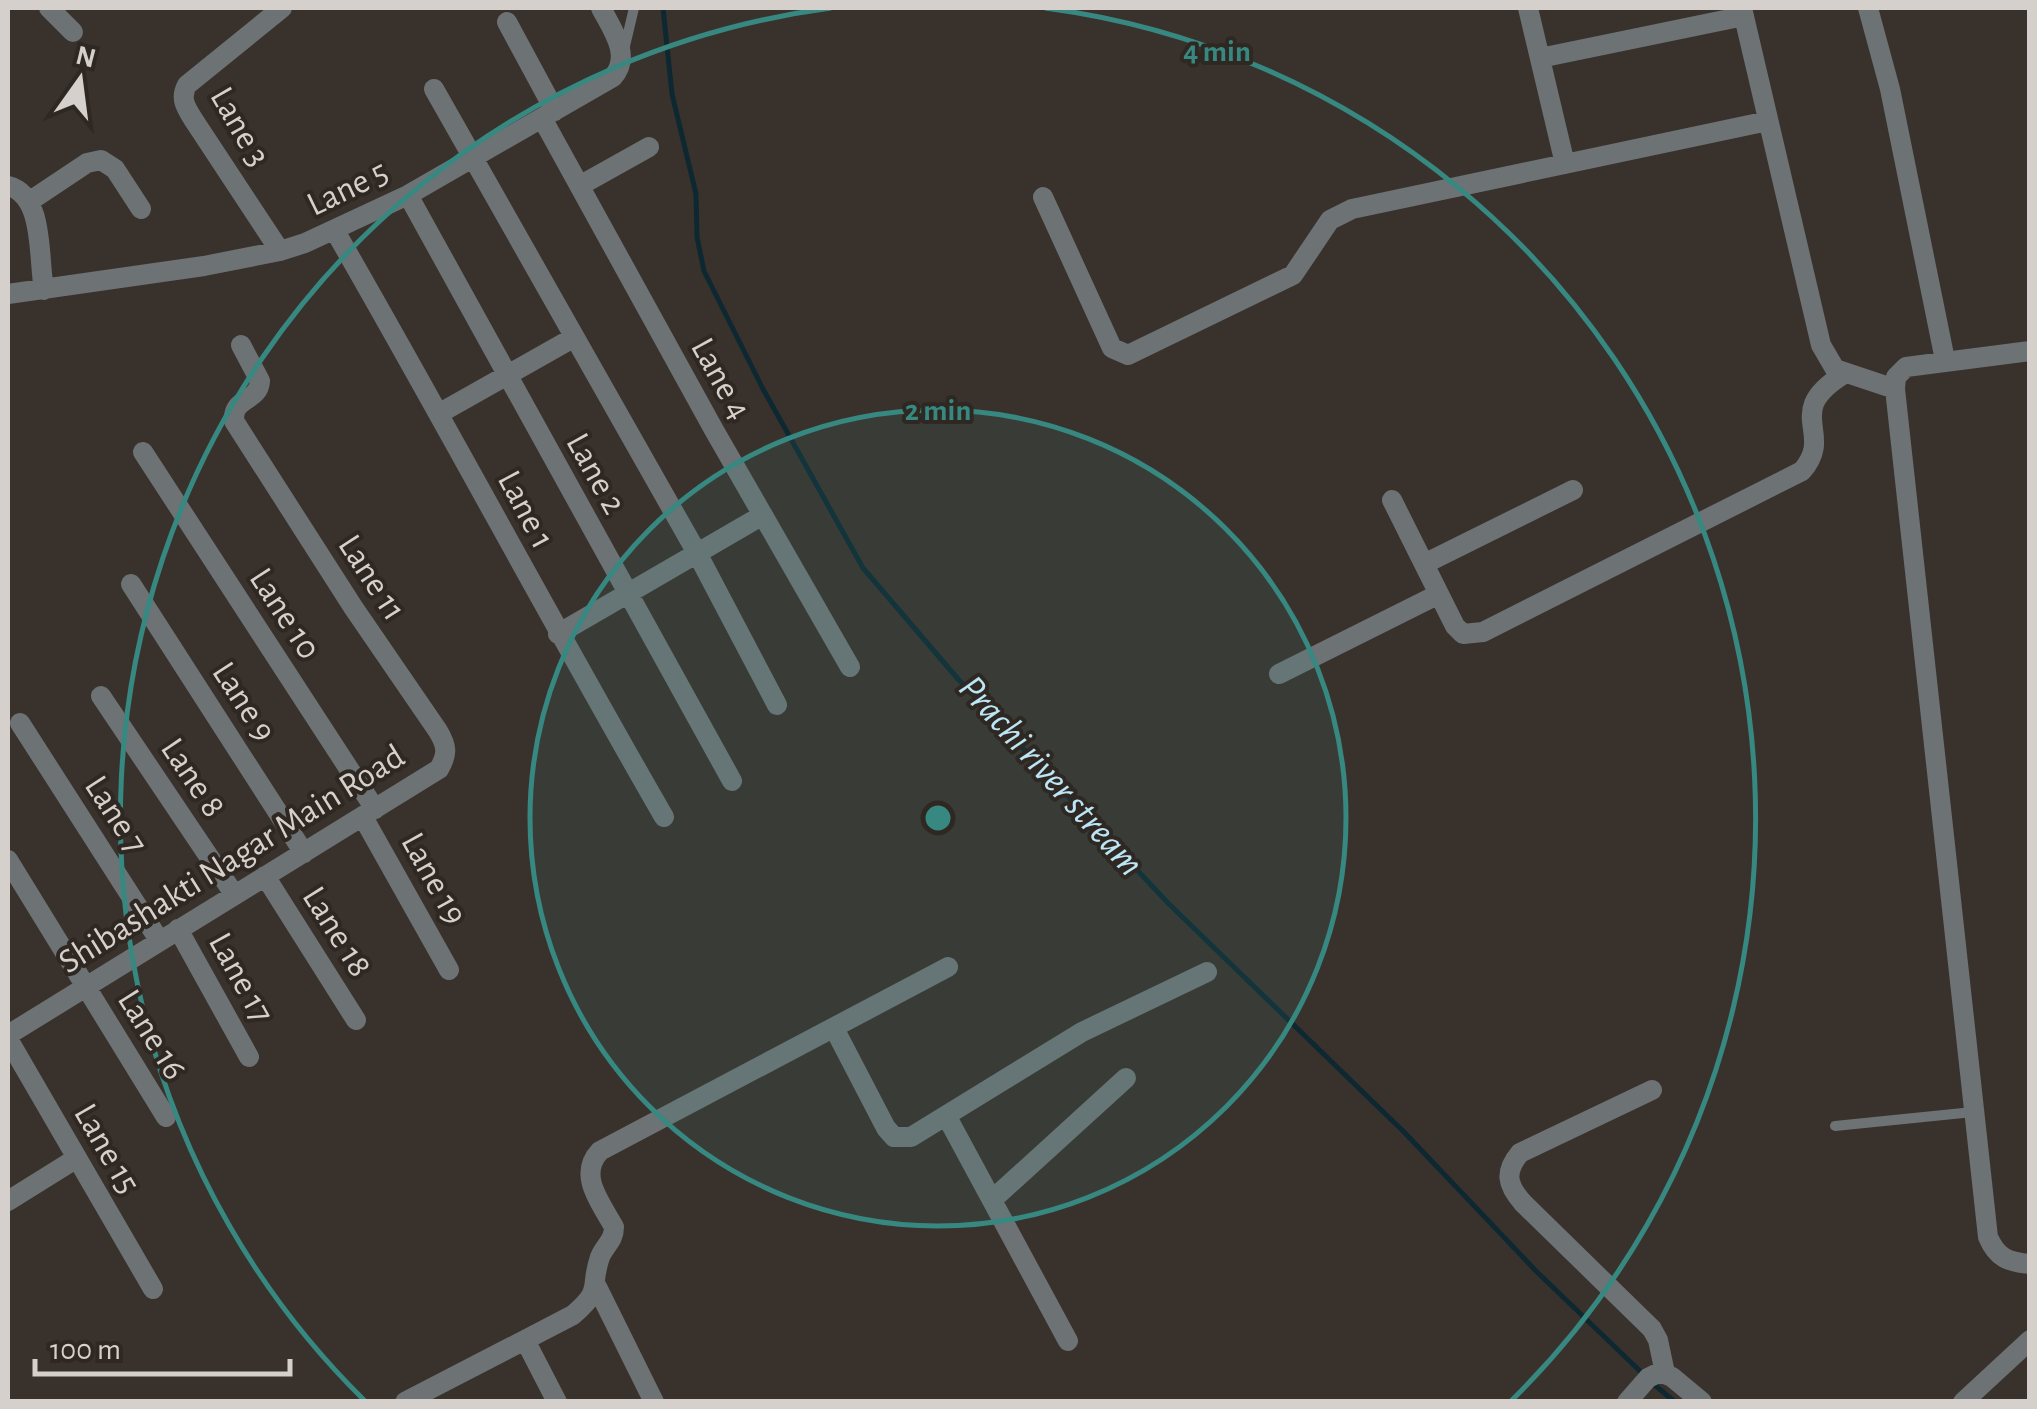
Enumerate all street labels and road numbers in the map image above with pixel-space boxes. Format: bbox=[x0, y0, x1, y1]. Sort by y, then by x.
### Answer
street label: Lane 3 bbox=[203, 81, 276, 172]
street label: Lane 5 bbox=[302, 154, 394, 223]
street label: Lane 4 bbox=[684, 332, 757, 425]
street label: Lane 2 bbox=[559, 428, 632, 520]
street label: Lane 1 bbox=[491, 465, 560, 554]
street label: Lane 11 bbox=[331, 529, 412, 627]
street label: Lane 10 bbox=[243, 562, 327, 666]
street label: Lane 9 bbox=[205, 656, 282, 748]
street label: Lane 8 bbox=[154, 732, 232, 824]
street label: Shibashakti Nagar Main Road bbox=[53, 738, 411, 980]
street label: Lane 7 bbox=[78, 770, 154, 860]
street label: Lane 19 bbox=[394, 827, 473, 930]
street label: Lane 18 bbox=[296, 881, 378, 983]
street label: Lane 17 bbox=[202, 927, 280, 1029]
street label: Lane 16 bbox=[111, 984, 193, 1086]
street label: Lane 15 bbox=[67, 1098, 146, 1200]

